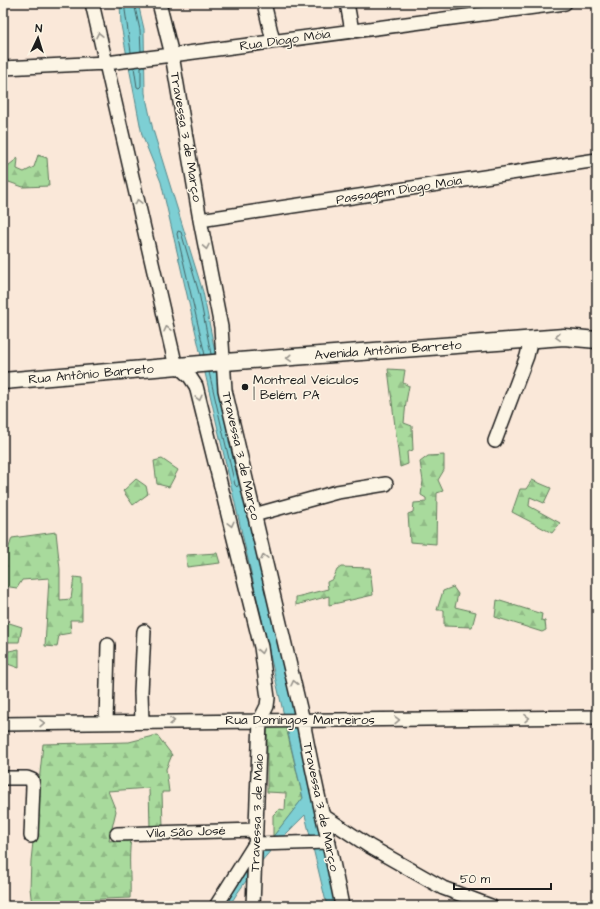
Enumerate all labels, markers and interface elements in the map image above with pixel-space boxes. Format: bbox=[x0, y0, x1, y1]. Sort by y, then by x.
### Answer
north arrow bbox=[18, 18, 58, 58]
text: N bbox=[35, 21, 43, 36]
street label: Rua Diogo Móia bbox=[239, 25, 332, 56]
one-way arrow bbox=[96, 31, 104, 38]
street label: Travessa 3 de Março bbox=[166, 71, 206, 204]
street label: Passagem Diogo Moia bbox=[335, 171, 464, 210]
one-way arrow bbox=[134, 199, 142, 205]
one-way arrow bbox=[201, 244, 209, 251]
one-way arrow bbox=[163, 326, 172, 333]
one-way arrow bbox=[555, 333, 561, 342]
street label: Avenida Antônio Barreto bbox=[314, 336, 463, 364]
one-way arrow bbox=[286, 353, 292, 362]
street label: Rua Antônio Barreto bbox=[28, 359, 155, 388]
place label: Montreal Veículos | Belém, PA bbox=[253, 371, 359, 404]
marker: Montreal Veículos | Belém, PA bbox=[240, 382, 250, 392]
street label: Travessa 3 de Março bbox=[217, 390, 265, 523]
one-way arrow bbox=[194, 395, 203, 402]
one-way arrow bbox=[226, 521, 235, 528]
one-way arrow bbox=[261, 553, 269, 560]
one-way arrow bbox=[256, 648, 265, 654]
one-way arrow bbox=[290, 680, 299, 687]
street label: Rua Domingos Marreiros bbox=[225, 711, 375, 730]
one-way arrow bbox=[524, 714, 530, 722]
one-way arrow bbox=[394, 716, 400, 724]
one-way arrow bbox=[169, 717, 175, 725]
one-way arrow bbox=[39, 719, 45, 727]
street label: Travessa 3 de Março bbox=[299, 741, 344, 874]
street label: Travessa 3 de Maio bbox=[246, 753, 268, 872]
street label: Vila São José bbox=[146, 822, 226, 842]
scale bar bbox=[454, 865, 551, 891]
text: 50 m bbox=[460, 871, 491, 888]

